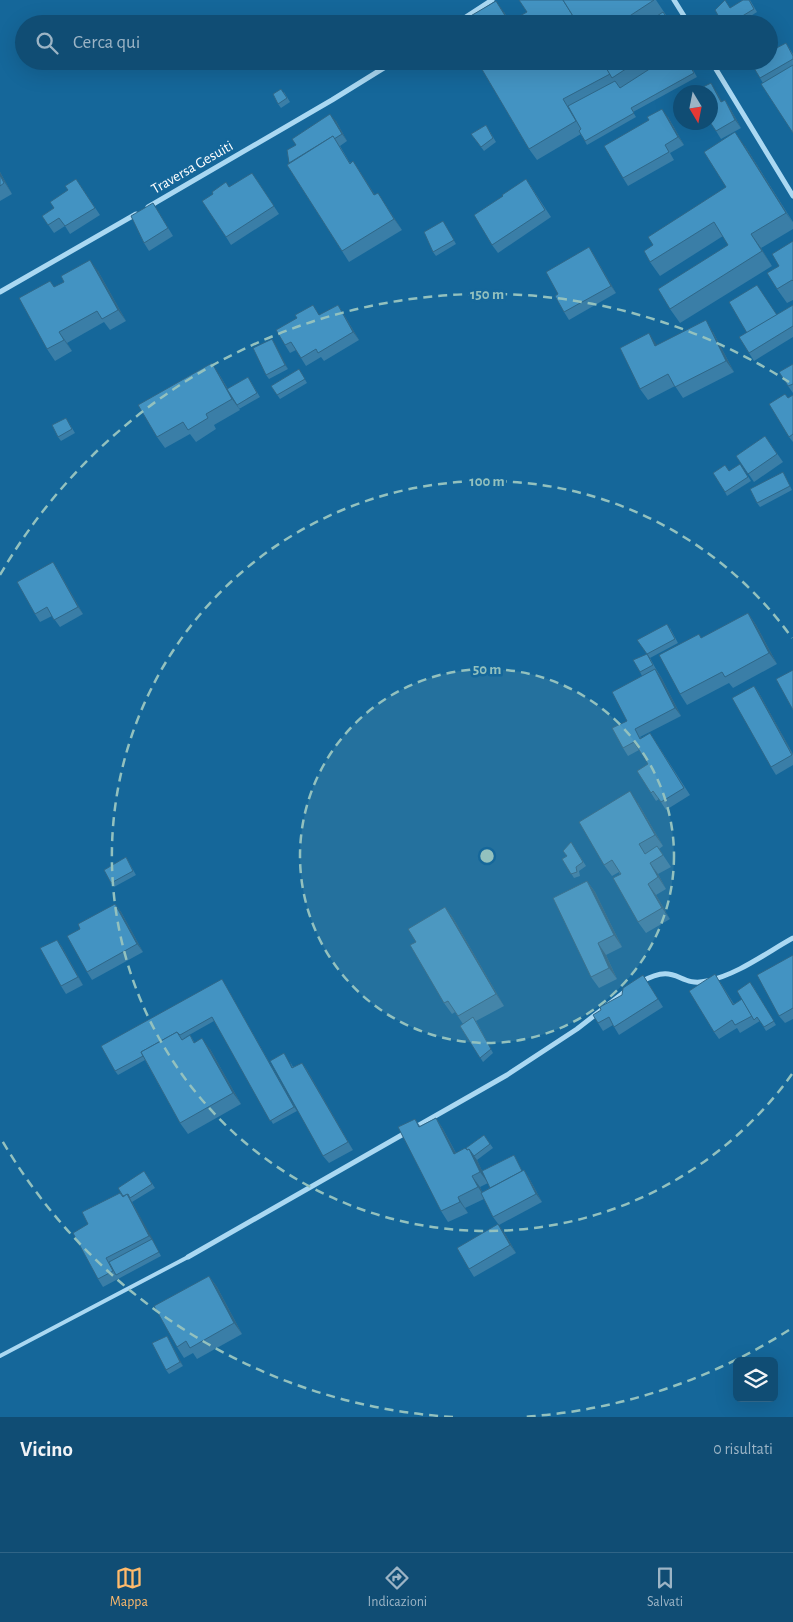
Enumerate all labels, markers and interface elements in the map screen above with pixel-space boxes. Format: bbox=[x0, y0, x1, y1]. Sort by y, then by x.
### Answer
search box bbox=[15, 15, 778, 70]
icon: search bbox=[33, 29, 61, 57]
text: Cerca qui bbox=[73, 33, 140, 52]
north arrow bbox=[673, 85, 718, 130]
street label: Traversa Gesuiti bbox=[149, 138, 236, 197]
text: 150 m bbox=[470, 287, 504, 302]
text: 100 m bbox=[469, 474, 505, 489]
text: 50 m bbox=[473, 662, 501, 677]
centre of rings bbox=[478, 847, 496, 865]
map controls bbox=[733, 1357, 778, 1402]
button: layers bbox=[733, 1357, 778, 1402]
text: Vicino bbox=[20, 1439, 73, 1460]
text: 0 risultati bbox=[713, 1441, 773, 1457]
tab: Mappa bbox=[110, 1564, 148, 1611]
tab: Indicazioni bbox=[368, 1564, 427, 1611]
tab: Salvati bbox=[647, 1564, 683, 1611]

